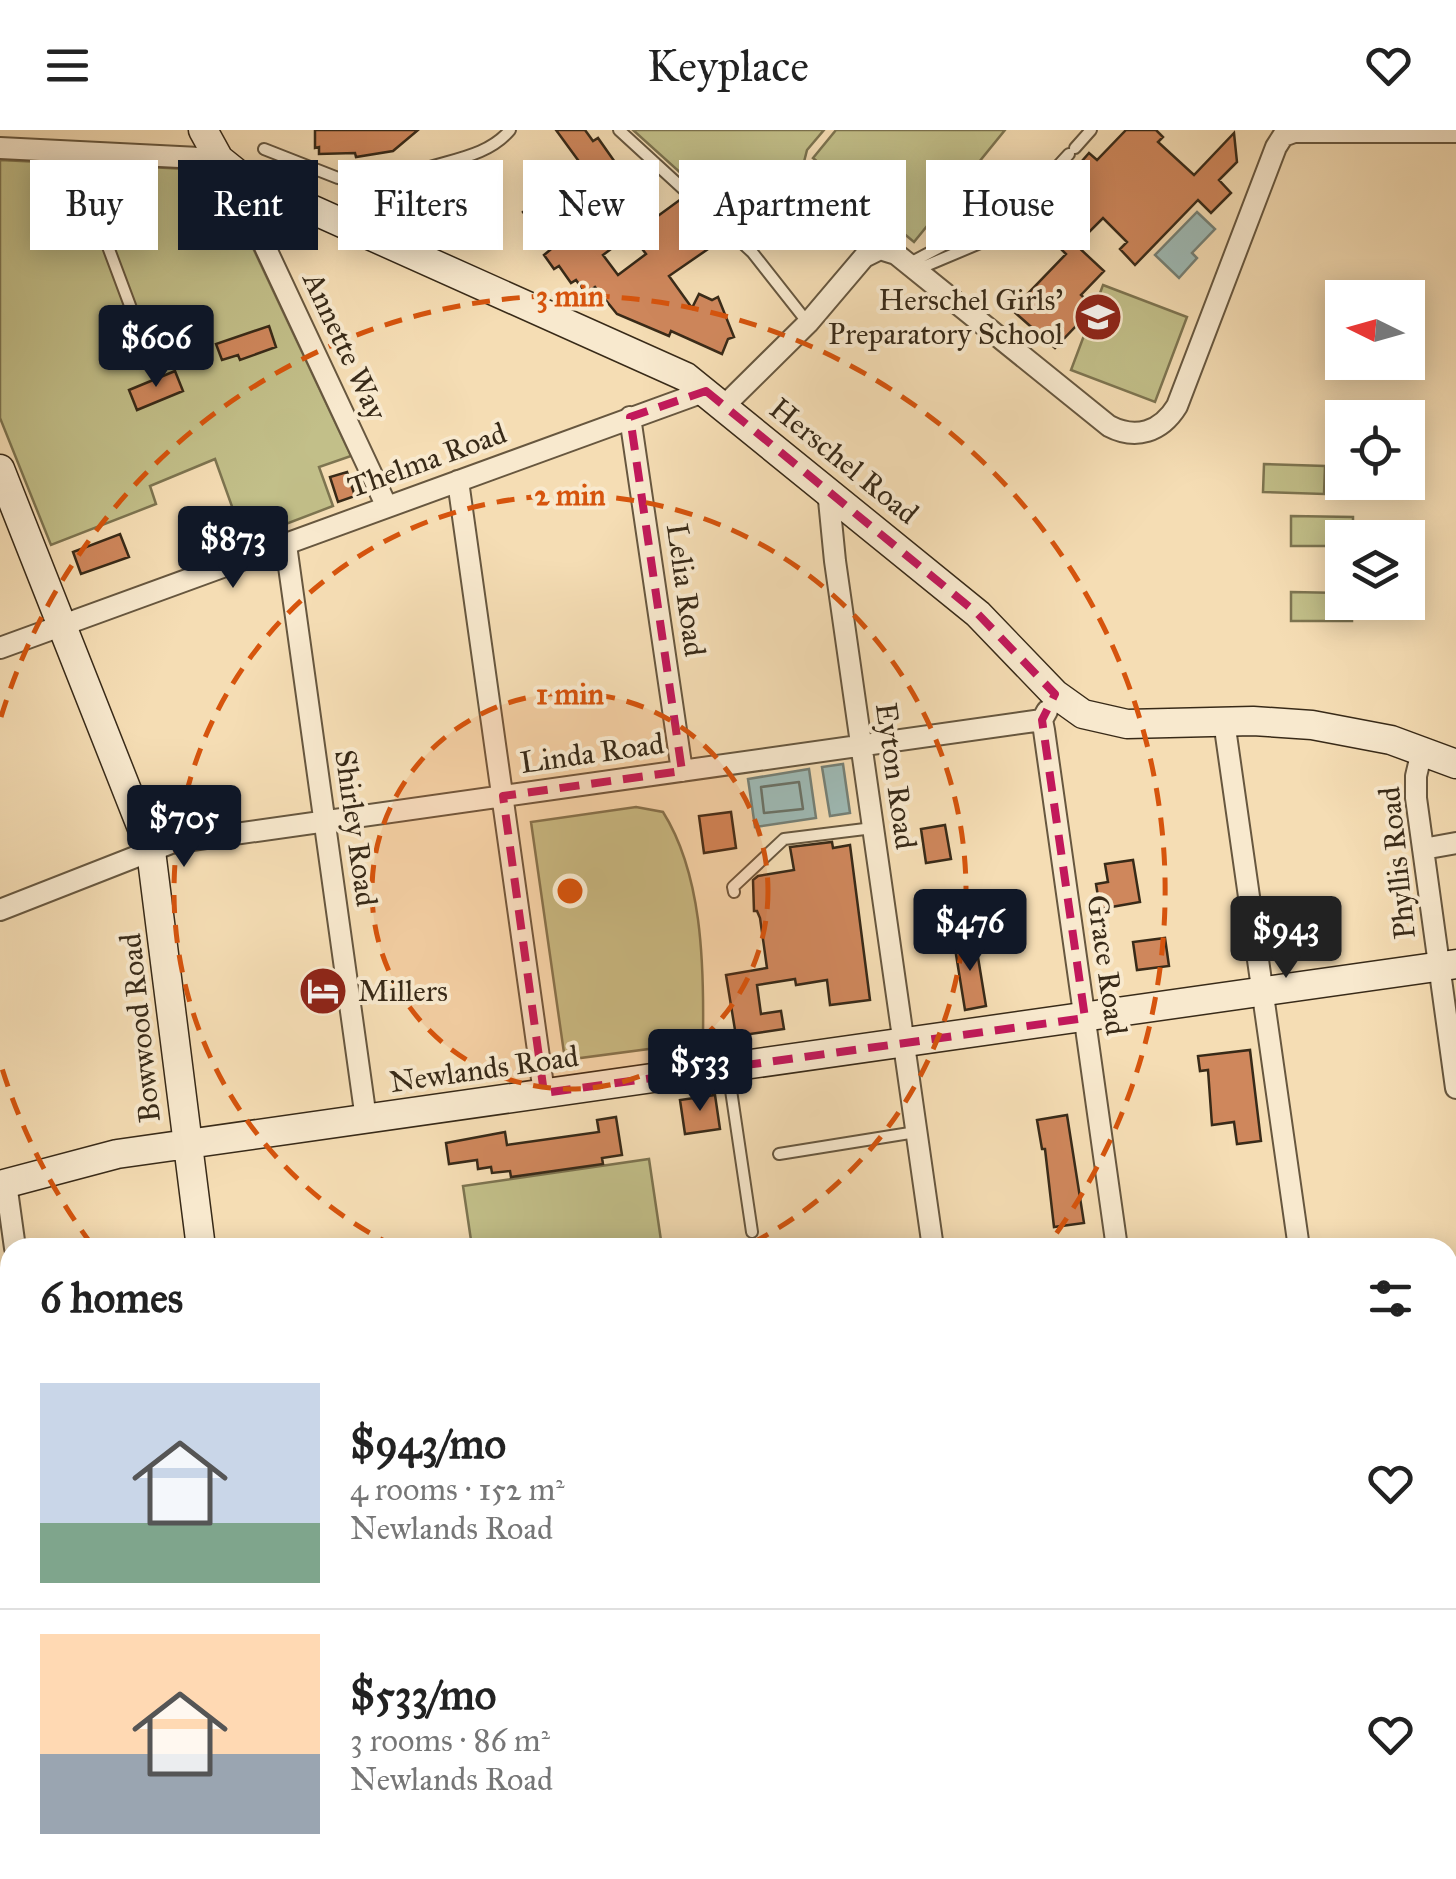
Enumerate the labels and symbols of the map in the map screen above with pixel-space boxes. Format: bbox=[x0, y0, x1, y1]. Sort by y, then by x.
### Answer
street label: Annette Way bbox=[294, 265, 395, 426]
text: 3 min bbox=[536, 278, 605, 314]
north arrow bbox=[1325, 280, 1425, 380]
place label: Herschel Girls' Preparatory School bbox=[828, 282, 1064, 352]
school or university icon: Herschel Girls' Preparatory School bbox=[1072, 291, 1124, 343]
pin: $606 bbox=[97, 305, 215, 390]
street label: Herschel Road bbox=[763, 390, 925, 532]
street label: Thelma Road bbox=[343, 415, 511, 505]
text: 2 min bbox=[535, 477, 606, 513]
pin: $873 bbox=[174, 506, 292, 591]
street label: Lelia Road bbox=[659, 521, 713, 659]
text: 1 min bbox=[536, 676, 605, 712]
street label: Eyton Road bbox=[868, 700, 924, 852]
street label: Linda Road bbox=[518, 725, 666, 781]
street label: Shirley Road bbox=[327, 747, 385, 909]
pin: $705 bbox=[125, 785, 243, 870]
street label: Phyllis Road bbox=[1371, 785, 1423, 941]
centre of rings bbox=[552, 873, 588, 909]
pin: $476 bbox=[911, 889, 1029, 974]
street label: Grace Road bbox=[1079, 892, 1135, 1038]
pin: $943 bbox=[1227, 896, 1345, 981]
street label: Bowwood Road bbox=[112, 931, 168, 1125]
hotel icon: Millers bbox=[297, 965, 349, 1017]
place label: Millers bbox=[358, 973, 448, 1009]
pin: $533 bbox=[641, 1029, 759, 1114]
street label: Newlands Road bbox=[387, 1038, 581, 1100]

